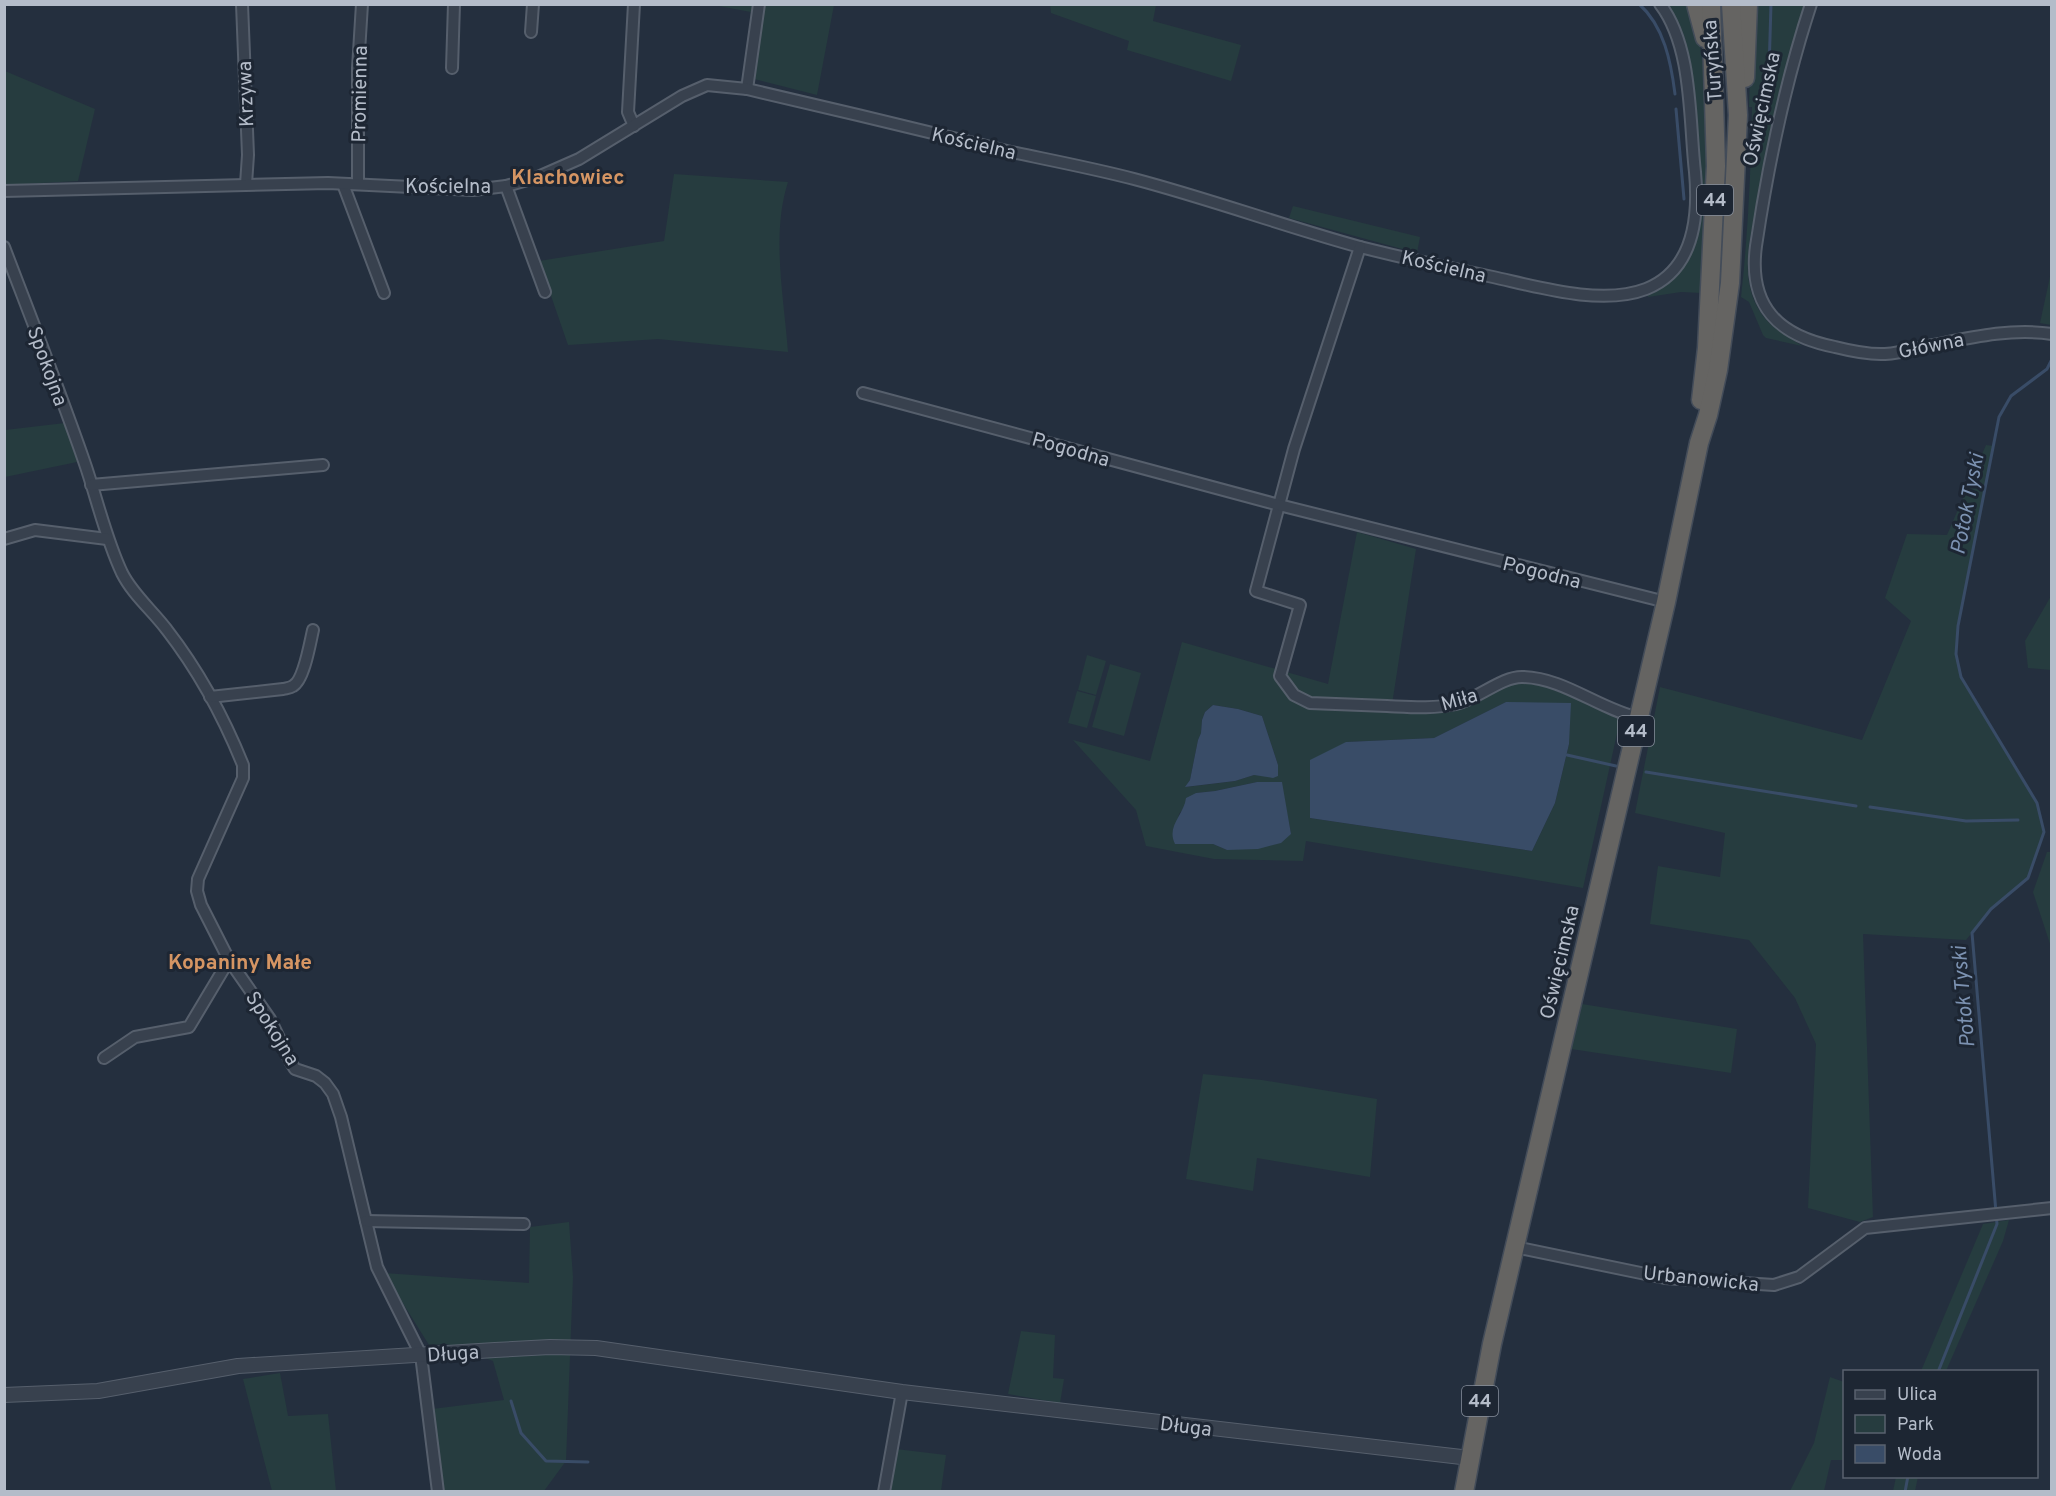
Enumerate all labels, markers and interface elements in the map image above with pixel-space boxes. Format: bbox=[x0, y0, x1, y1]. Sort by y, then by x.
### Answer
street label: Turyńska bbox=[1698, 19, 1730, 103]
street label: Promienna bbox=[347, 45, 375, 143]
street label: Oświęcimska bbox=[1738, 50, 1788, 169]
street label: Krzywa bbox=[233, 61, 261, 127]
street label: Kościelna bbox=[929, 123, 1018, 167]
district label: Klachowiec bbox=[511, 165, 625, 192]
street label: Kościelna bbox=[405, 175, 491, 201]
road number: 44 bbox=[1697, 185, 1733, 215]
street label: Kościelna bbox=[1399, 246, 1488, 290]
street label: Spokojna bbox=[20, 323, 73, 410]
street label: Główna bbox=[1896, 328, 1966, 366]
street label: Pogodna bbox=[1028, 427, 1112, 474]
water label: Potok Tyski bbox=[1945, 450, 1992, 557]
street label: Pogodna bbox=[1500, 552, 1583, 596]
street label: Miła bbox=[1438, 683, 1481, 719]
road number: 44 bbox=[1618, 716, 1654, 746]
street label: Oświęcimska bbox=[1535, 903, 1587, 1022]
water label: Potok Tyski bbox=[1946, 943, 1982, 1049]
district label: Kopaniny Małe bbox=[168, 950, 312, 977]
street label: Spokojna bbox=[238, 987, 304, 1071]
street label: Urbanowicka bbox=[1642, 1261, 1760, 1299]
street label: Długa bbox=[426, 1340, 480, 1370]
legend bbox=[1843, 1370, 2038, 1478]
text: Ulica bbox=[1897, 1384, 1937, 1407]
road number: 44 bbox=[1462, 1386, 1498, 1416]
street label: Długa bbox=[1158, 1412, 1213, 1444]
text: Park bbox=[1897, 1414, 1934, 1437]
text: Woda bbox=[1897, 1444, 1942, 1467]

